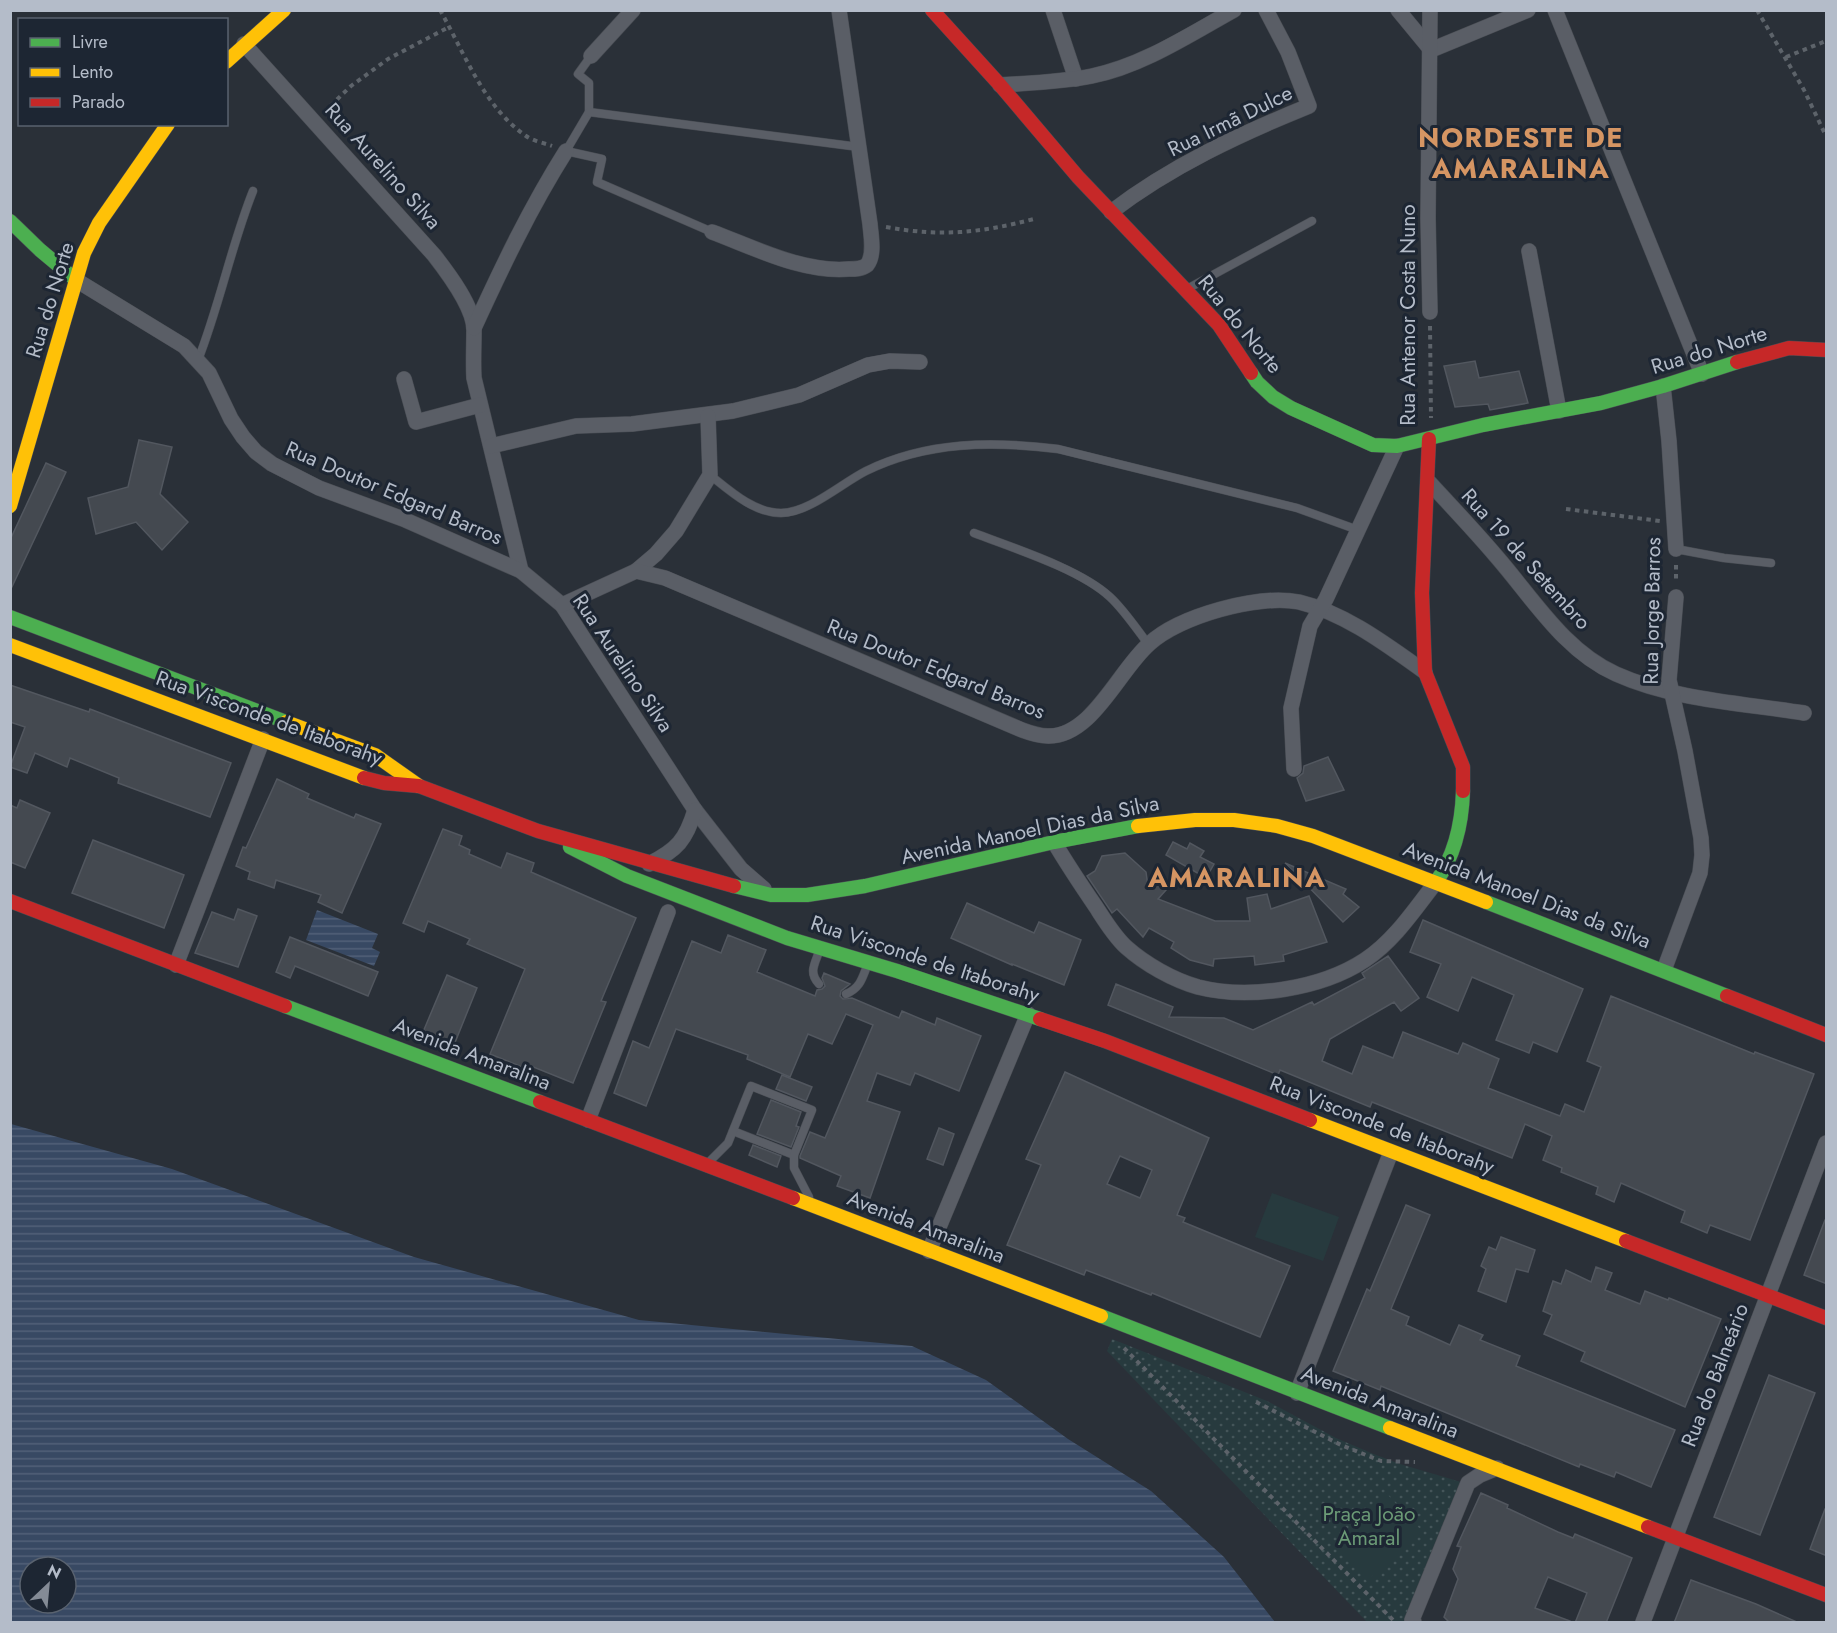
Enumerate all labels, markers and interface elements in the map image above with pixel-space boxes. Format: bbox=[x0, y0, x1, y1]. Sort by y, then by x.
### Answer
legend bbox=[18, 18, 228, 126]
text: Livre bbox=[72, 29, 108, 55]
text: Lento bbox=[72, 59, 113, 85]
street label: Rua Irmã Dulce bbox=[1163, 78, 1298, 164]
text: Parado bbox=[72, 89, 125, 115]
street label: Rua Aurelino Silva bbox=[318, 96, 448, 236]
district label: NORDESTE DE AMARALINA bbox=[1418, 118, 1624, 188]
street label: Rua Antenor Costa Nuno bbox=[1393, 204, 1423, 426]
street label: Rua do Norte bbox=[18, 238, 82, 362]
street label: Rua do Norte bbox=[1191, 268, 1289, 380]
street label: Rua do Norte bbox=[1647, 318, 1771, 382]
street label: Rua Doutor Edgard Barros bbox=[281, 434, 507, 552]
street label: Rua 19 de Setembro bbox=[1454, 482, 1598, 636]
street label: Rua Jorge Barros bbox=[1636, 537, 1668, 685]
street label: Rua Aurelino Silva bbox=[565, 588, 681, 738]
street label: Rua Doutor Edgard Barros bbox=[822, 611, 1050, 727]
street label: Rua Visconde de Itaborahy bbox=[152, 663, 387, 773]
street label: Avenida Manoel Dias da Silva bbox=[898, 788, 1162, 872]
street label: Avenida Manoel Dias da Silva bbox=[1399, 834, 1655, 956]
district label: AMARALINA bbox=[1147, 858, 1326, 897]
street label: Rua Visconde de Itaborahy bbox=[807, 908, 1044, 1010]
street label: Avenida Amaralina bbox=[389, 1010, 555, 1098]
street label: Rua Visconde de Itaborahy bbox=[1265, 1068, 1500, 1182]
street label: Avenida Amaralina bbox=[843, 1183, 1009, 1271]
street label: Rua do Balneário bbox=[1674, 1299, 1756, 1451]
street label: Avenida Amaralina bbox=[1297, 1358, 1463, 1446]
park label: Praça João Amaral bbox=[1323, 1499, 1416, 1553]
north arrow bbox=[18, 1555, 78, 1615]
text: N bbox=[44, 1559, 65, 1585]

